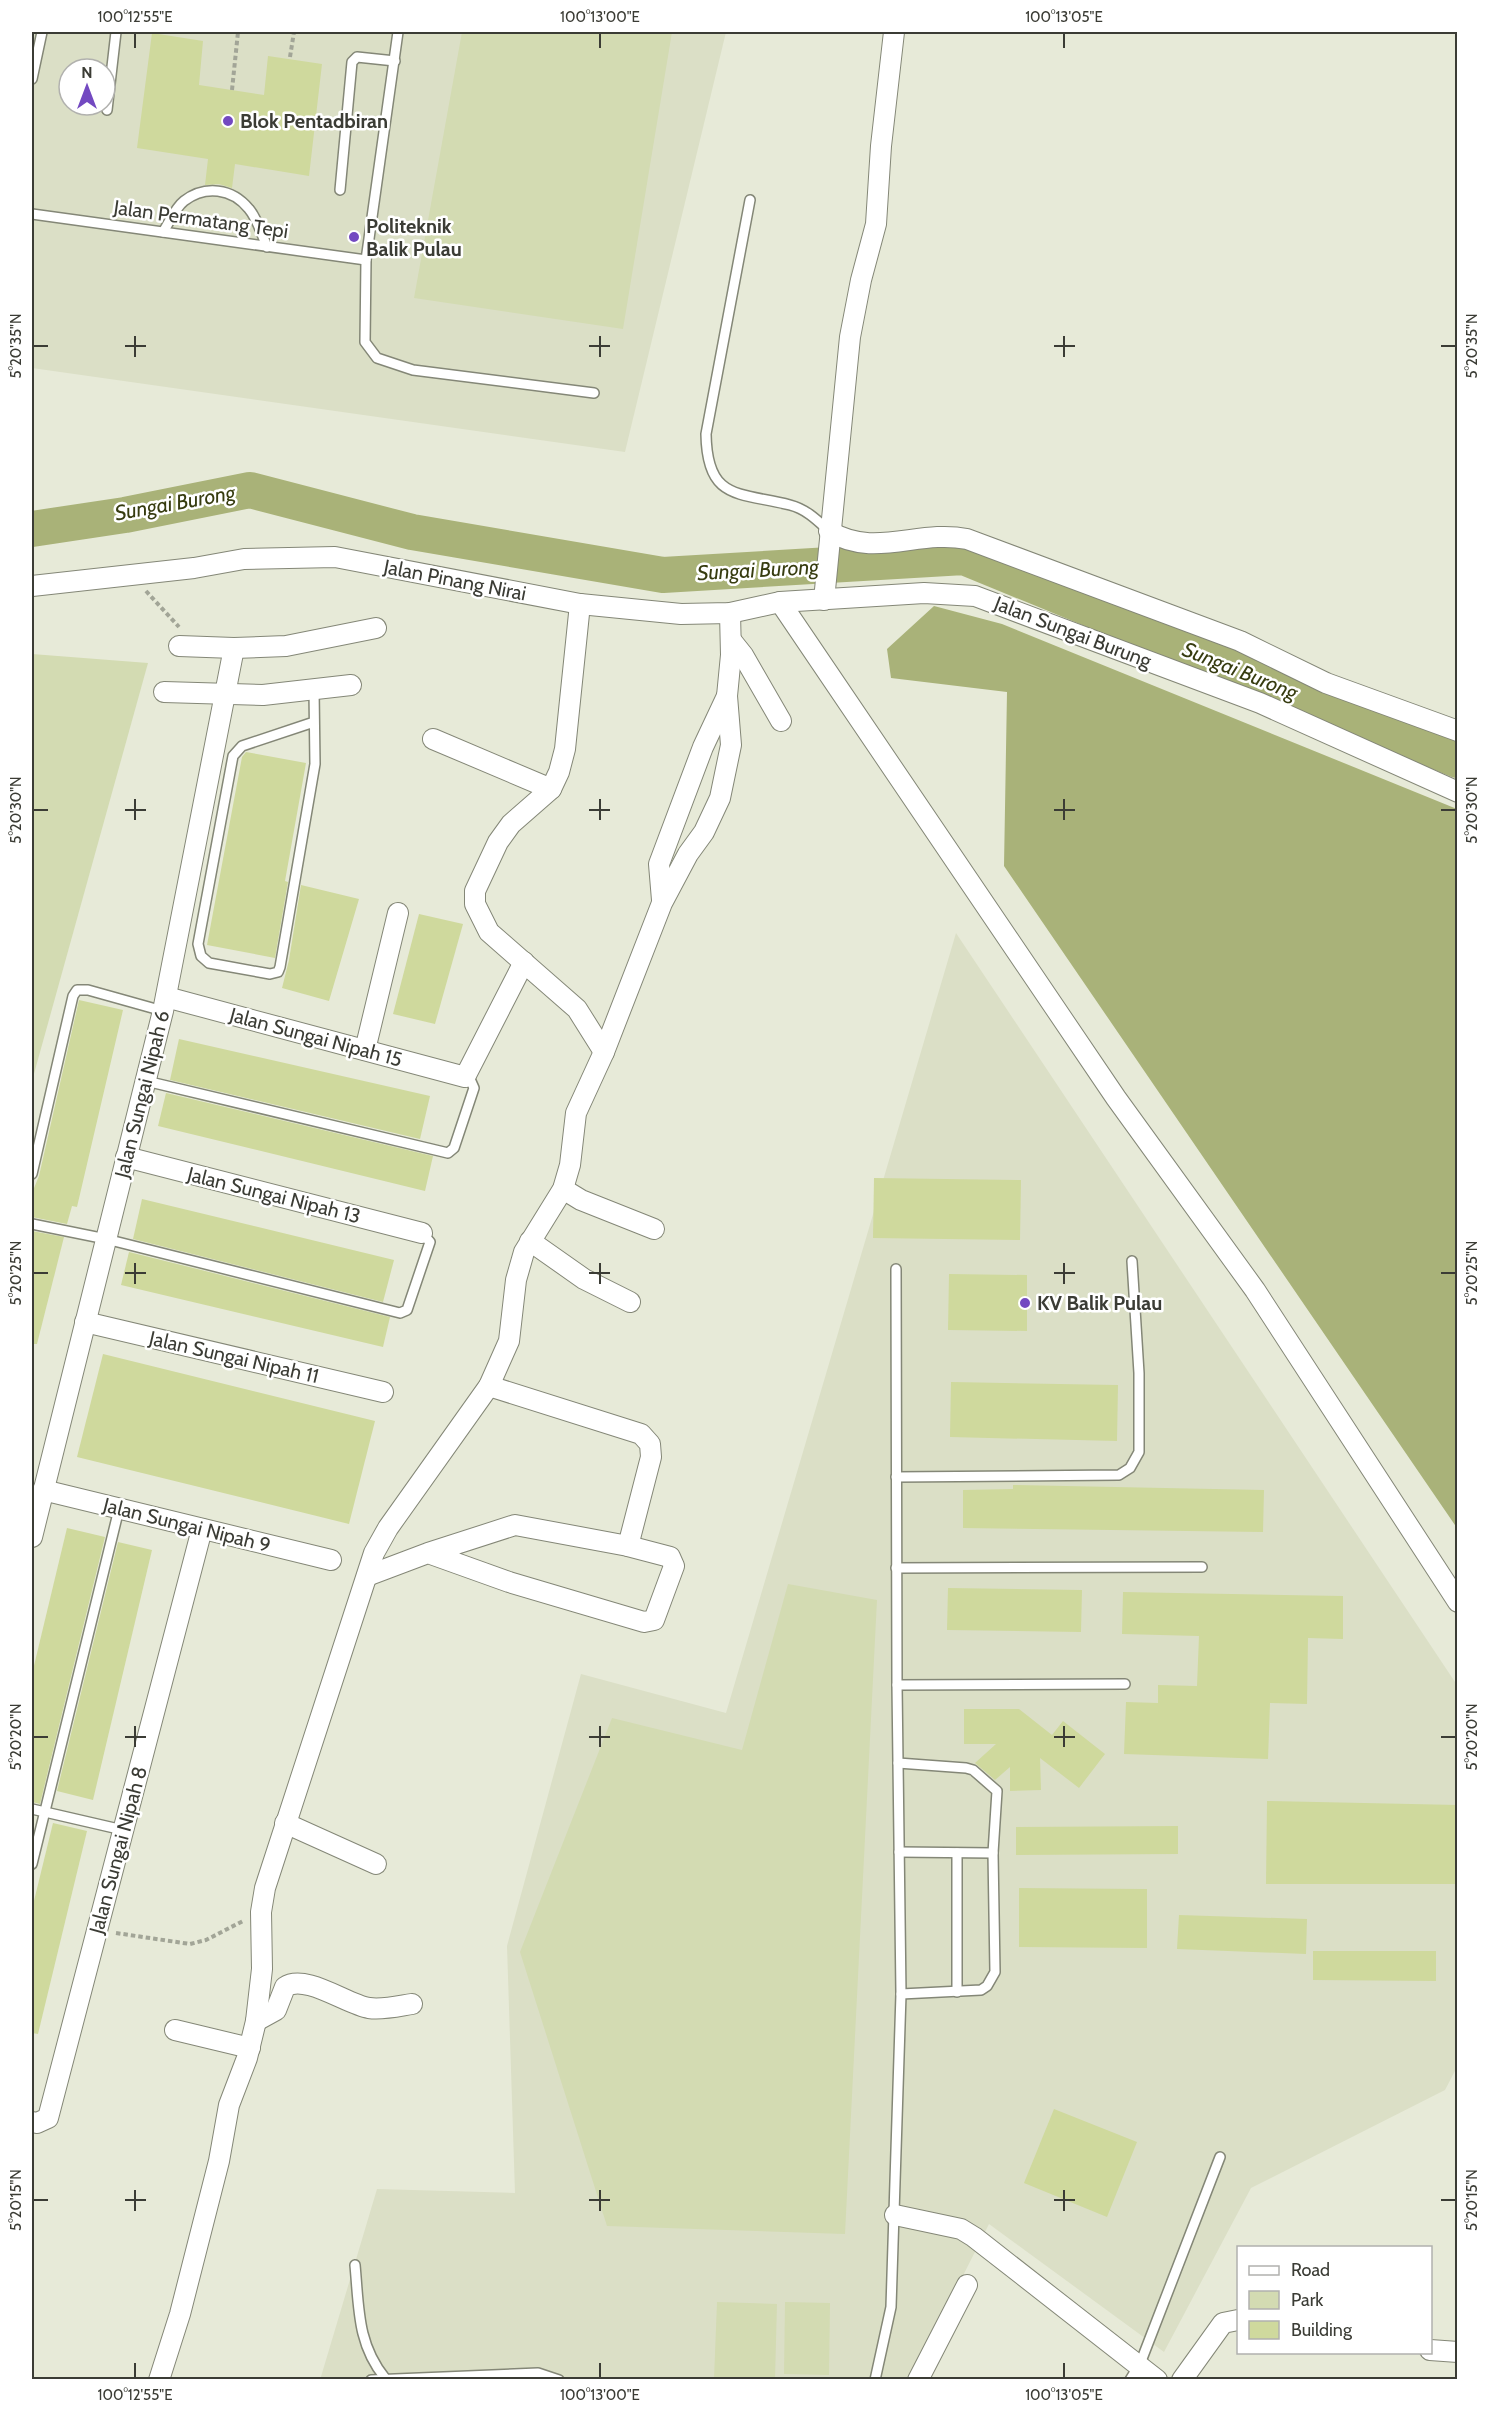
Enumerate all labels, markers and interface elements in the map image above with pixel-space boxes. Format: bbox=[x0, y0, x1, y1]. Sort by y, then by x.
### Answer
text: 100°12'55"E bbox=[98, 8, 172, 26]
text: 100°13'00"E bbox=[560, 8, 640, 26]
text: 100°13'05"E bbox=[1025, 8, 1103, 26]
north arrow bbox=[57, 57, 117, 117]
text: N bbox=[81, 63, 93, 82]
place label: Blok Pentadbiran bbox=[240, 109, 388, 133]
marker: Blok Pentadbiran bbox=[221, 114, 235, 128]
street label: Jalan Permatang Tepi bbox=[111, 195, 290, 243]
place label: Politeknik Balik Pulau bbox=[366, 214, 462, 261]
marker: Politeknik Balik Pulau bbox=[347, 230, 361, 244]
text: 5°20'35"N bbox=[7, 313, 25, 379]
text: 5°20'35"N bbox=[1463, 313, 1481, 379]
water label: Sungai Burong bbox=[113, 479, 238, 525]
street label: Jalan Pinang Nirai bbox=[381, 554, 528, 606]
water label: Sungai Burong bbox=[697, 554, 821, 585]
street label: Jalan Sungai Burung bbox=[990, 591, 1156, 673]
water label: Sungai Burong bbox=[1179, 636, 1303, 705]
text: 5°20'30"N bbox=[7, 776, 25, 844]
text: 5°20'30"N bbox=[1463, 776, 1481, 844]
street label: Jalan Sungai Nipah 15 bbox=[226, 1002, 405, 1072]
street label: Jalan Sungai Nipah 6 bbox=[109, 1008, 174, 1181]
street label: Jalan Sungai Nipah 13 bbox=[184, 1162, 363, 1228]
text: 5°20'25"N bbox=[7, 1241, 25, 1305]
text: 5°20'25"N bbox=[1463, 1241, 1481, 1305]
place label: KV Balik Pulau bbox=[1037, 1291, 1162, 1315]
marker: KV Balik Pulau bbox=[1018, 1296, 1032, 1310]
street label: Jalan Sungai Nipah 11 bbox=[146, 1326, 321, 1388]
street label: Jalan Sungai Nipah 9 bbox=[100, 1492, 273, 1557]
text: 5°20'20"N bbox=[7, 1703, 25, 1771]
text: 5°20'20"N bbox=[1463, 1703, 1481, 1771]
street label: Jalan Sungai Nipah 8 bbox=[84, 1764, 152, 1937]
text: 5°20'15"N bbox=[7, 2169, 25, 2231]
text: 5°20'15"N bbox=[1463, 2169, 1481, 2231]
legend bbox=[1237, 2246, 1432, 2354]
text: Road bbox=[1291, 2259, 1330, 2281]
text: Park bbox=[1291, 2289, 1324, 2311]
text: Building bbox=[1291, 2319, 1353, 2341]
text: 100°12'55"E bbox=[98, 2386, 172, 2404]
text: 100°13'00"E bbox=[560, 2386, 640, 2404]
text: 100°13'05"E bbox=[1025, 2386, 1103, 2404]

